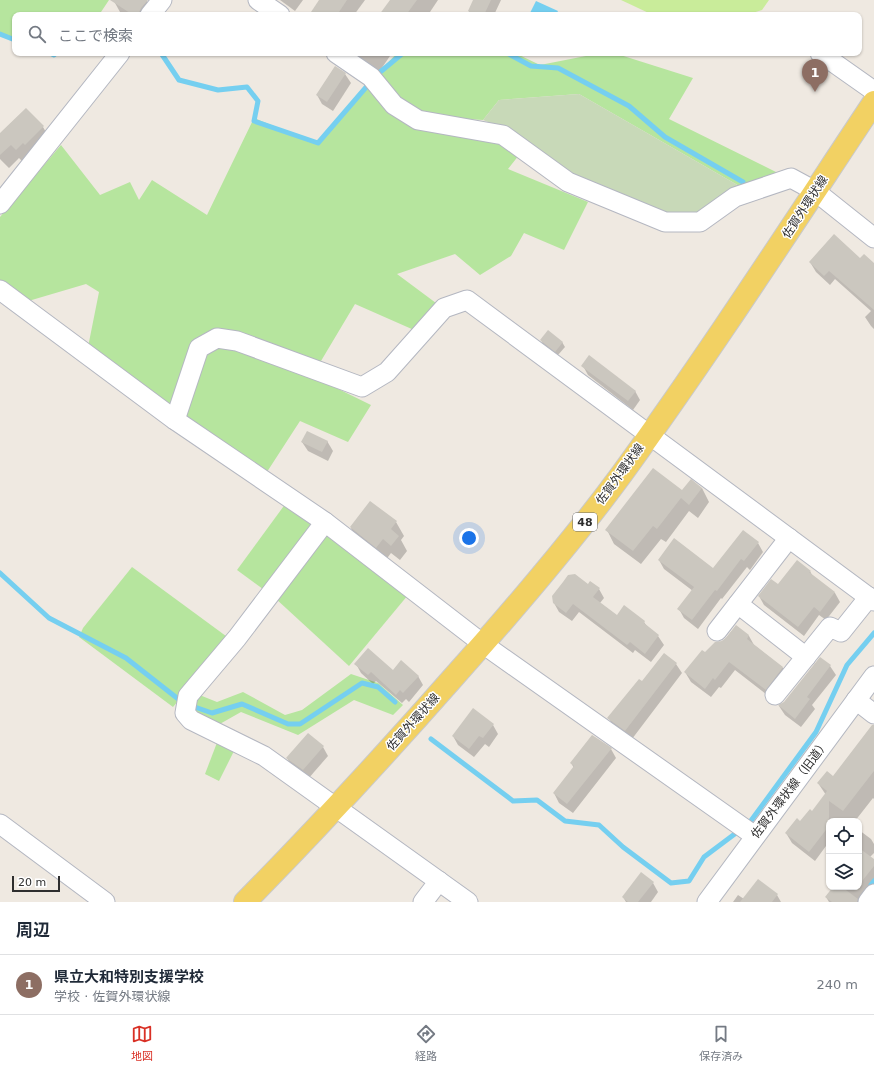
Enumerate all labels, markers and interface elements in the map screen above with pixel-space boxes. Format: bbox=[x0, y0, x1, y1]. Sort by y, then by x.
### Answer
search box bbox=[12, 12, 862, 56]
icon: search bbox=[26, 23, 48, 45]
text: ここで検索 bbox=[58, 27, 133, 45]
pin: 1 bbox=[802, 59, 828, 92]
street label: 佐賀外環状線 bbox=[780, 173, 830, 241]
street label: 佐賀外環状線 bbox=[593, 441, 647, 507]
road number: 48 bbox=[573, 513, 597, 531]
your location bbox=[459, 528, 479, 548]
street label: 佐賀外環状線 bbox=[384, 691, 442, 753]
street label: 佐賀外環状線（旧道） bbox=[748, 737, 832, 841]
map controls bbox=[826, 818, 862, 890]
button: locate bbox=[826, 818, 862, 854]
button: layers bbox=[826, 854, 862, 890]
scale bar bbox=[12, 874, 60, 893]
text: 20 m bbox=[18, 876, 46, 889]
text: 周辺 bbox=[16, 920, 50, 940]
text: 県立大和特別支援学校 bbox=[54, 968, 204, 986]
text: 1 bbox=[24, 977, 34, 992]
text: 240 m bbox=[816, 977, 858, 992]
text: 学校 · 佐賀外環状線 bbox=[54, 989, 170, 1004]
tab: 地図 bbox=[131, 1023, 153, 1063]
tab: 経路 bbox=[415, 1023, 437, 1063]
tab: 保存済み bbox=[699, 1023, 743, 1063]

